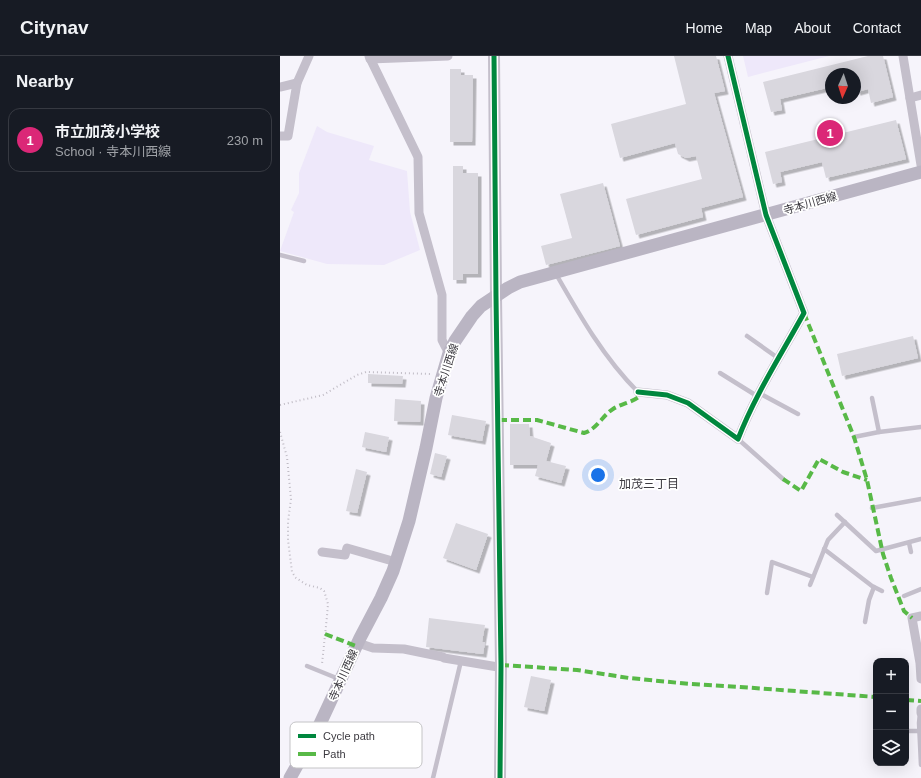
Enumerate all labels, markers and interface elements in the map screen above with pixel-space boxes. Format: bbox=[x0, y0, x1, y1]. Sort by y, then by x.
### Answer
text: Citynav bbox=[20, 17, 89, 38]
text: Home bbox=[686, 20, 723, 36]
text: Map bbox=[745, 20, 772, 36]
text: About bbox=[794, 20, 831, 36]
text: Contact bbox=[853, 20, 901, 36]
north arrow bbox=[825, 68, 861, 104]
text: Nearby bbox=[16, 72, 74, 91]
pin: 1 bbox=[817, 118, 843, 148]
text: 市立加茂小学校 bbox=[55, 123, 160, 140]
text: 1 bbox=[26, 133, 34, 148]
text: 230 m bbox=[227, 133, 263, 148]
text: School · 寺本川西線 bbox=[55, 144, 171, 159]
street label: 寺本川西線 bbox=[782, 190, 838, 216]
street label: 寺本川西線 bbox=[432, 342, 460, 398]
your location bbox=[588, 465, 608, 485]
district label: 加茂三丁目 bbox=[619, 477, 679, 491]
street label: 寺本川西線 bbox=[326, 647, 360, 703]
map controls bbox=[873, 658, 909, 766]
button: + bbox=[873, 658, 909, 694]
button: − bbox=[873, 694, 909, 730]
legend bbox=[290, 722, 422, 768]
text: Cycle path bbox=[323, 730, 375, 742]
button: layers bbox=[873, 730, 909, 766]
text: Path bbox=[323, 748, 346, 760]

